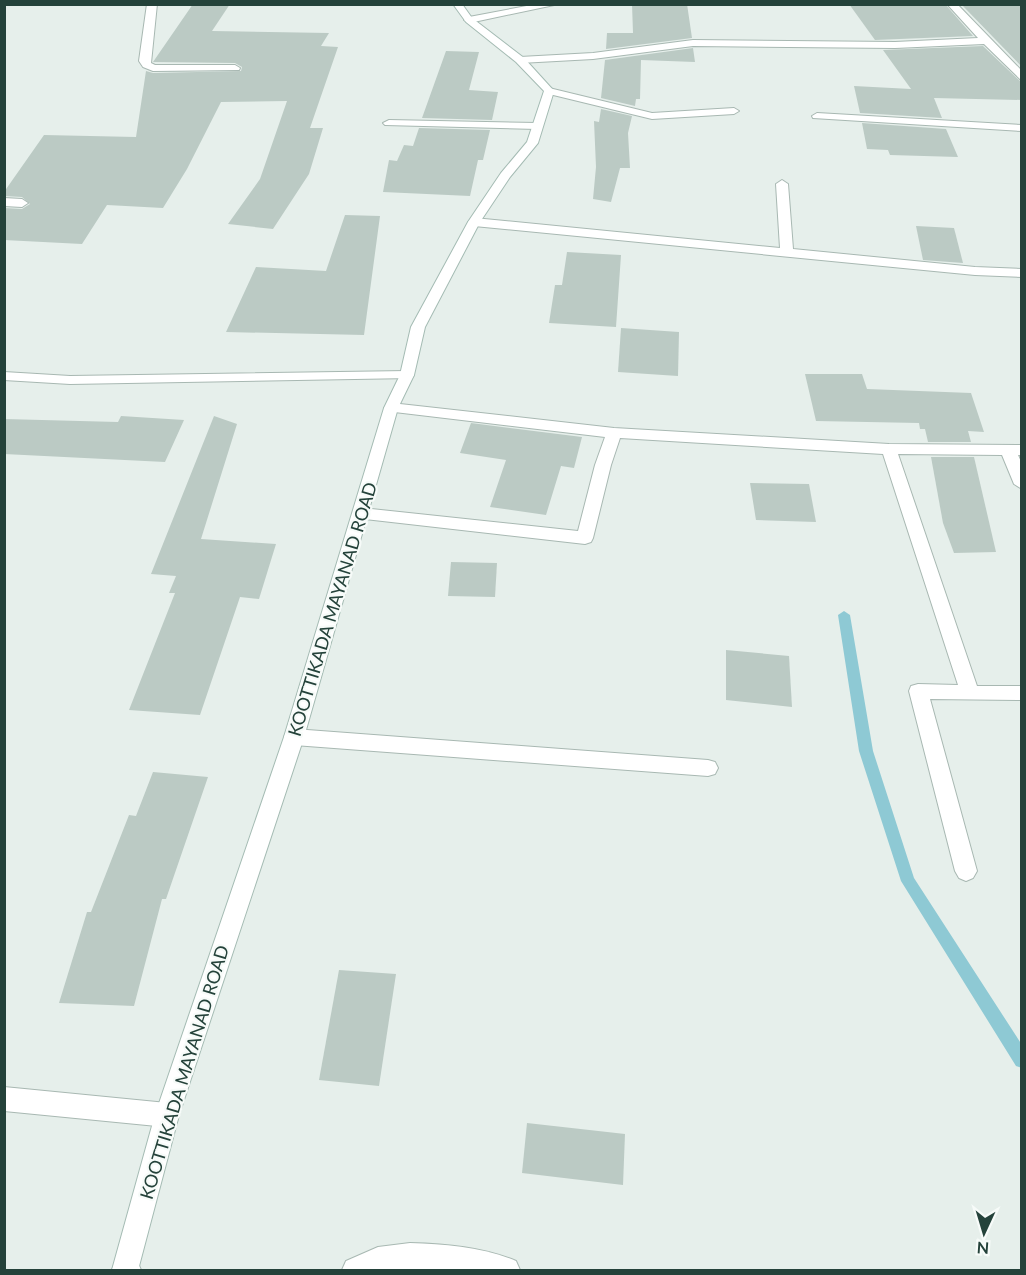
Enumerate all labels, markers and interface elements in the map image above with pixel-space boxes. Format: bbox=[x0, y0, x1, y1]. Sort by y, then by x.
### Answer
street label: KOOTTIKADA MAYANAD ROAD bbox=[283, 479, 381, 739]
street label: KOOTTIKADA MAYANAD ROAD bbox=[135, 942, 233, 1202]
north arrow bbox=[954, 1203, 1014, 1263]
text: N bbox=[976, 1239, 990, 1258]

